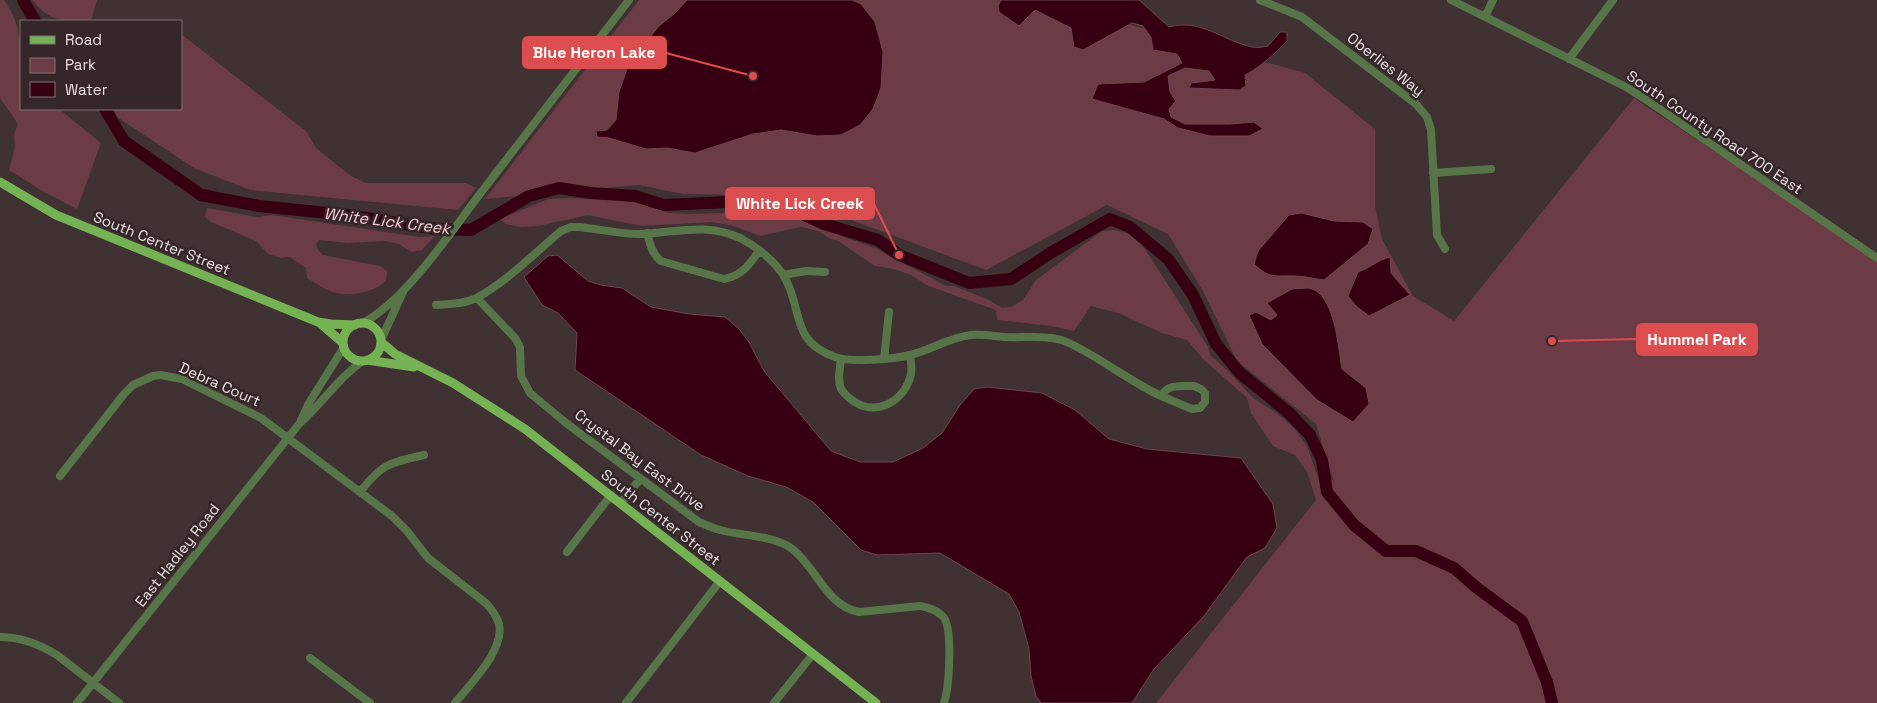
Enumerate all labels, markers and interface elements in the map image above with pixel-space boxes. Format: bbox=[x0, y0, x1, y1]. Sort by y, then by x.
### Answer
legend bbox=[20, 20, 182, 110]
street label: Oberlies Way bbox=[1344, 28, 1428, 100]
text: Road bbox=[65, 30, 102, 49]
callout: Blue Heron Lake bbox=[523, 37, 666, 68]
text: Blue Heron Lake bbox=[532, 42, 656, 63]
text: Park bbox=[65, 55, 96, 74]
street label: South County Road 700 East bbox=[1623, 66, 1807, 198]
text: Water bbox=[65, 80, 108, 99]
callout: White Lick Creek bbox=[726, 188, 874, 219]
text: White Lick Creek bbox=[736, 193, 864, 214]
water label: White Lick Creek bbox=[323, 203, 454, 239]
street label: South Center Street bbox=[91, 207, 233, 279]
callout: Hummel Park bbox=[1637, 324, 1757, 355]
text: Hummel Park bbox=[1647, 329, 1747, 350]
street label: Debra Court bbox=[176, 358, 264, 410]
street label: Crystal Bay East Drive bbox=[571, 405, 709, 515]
street label: South Center Street bbox=[598, 465, 724, 569]
street label: East Hadley Road bbox=[131, 500, 223, 610]

